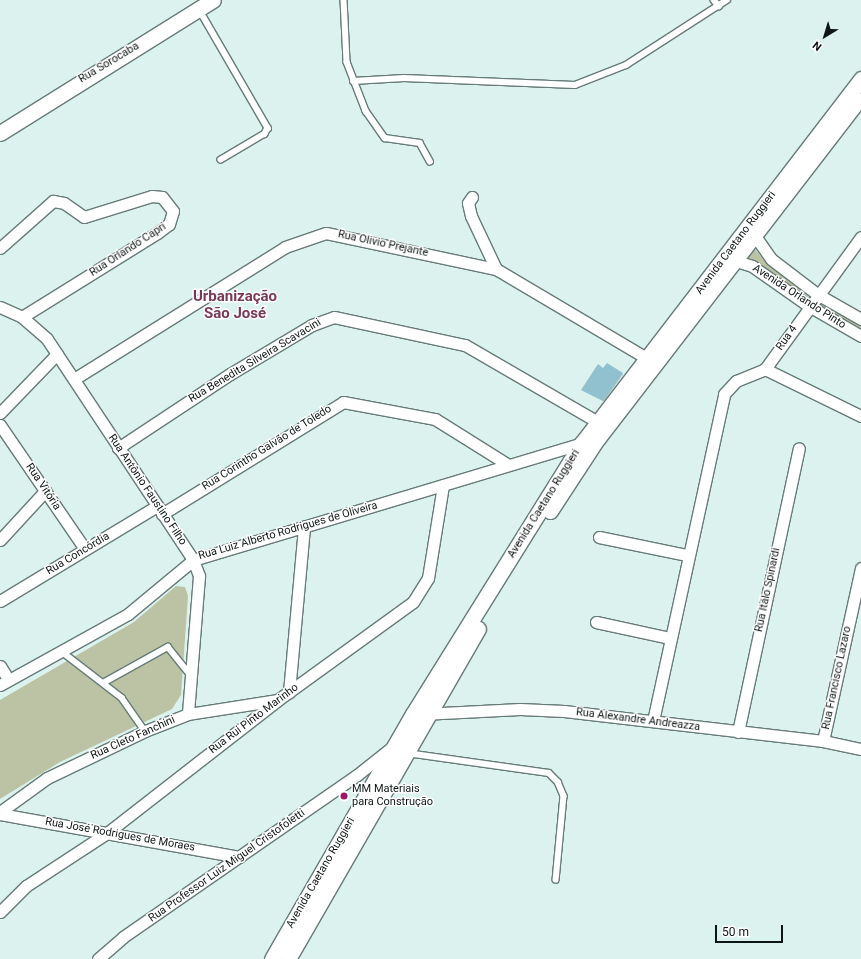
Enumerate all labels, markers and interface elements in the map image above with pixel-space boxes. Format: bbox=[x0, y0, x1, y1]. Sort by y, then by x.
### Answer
north arrow bbox=[805, 16, 845, 56]
text: N bbox=[810, 38, 824, 53]
street label: Rua Sorocaba bbox=[76, 40, 142, 86]
street label: Avenida Caetano Ruggieri bbox=[693, 189, 779, 297]
street label: Rua Orlando Capri bbox=[87, 220, 169, 280]
street label: Rua Olivio Prejante bbox=[337, 228, 429, 260]
street label: Avenida Orlando Pinto bbox=[750, 262, 848, 332]
district label: Urbanização São José bbox=[193, 287, 277, 322]
street label: Rua Benedita Silveira Scavacini bbox=[187, 316, 323, 406]
street label: Rua 4 bbox=[774, 323, 800, 353]
street label: Rua Corintho Galvão de Toledo bbox=[200, 403, 334, 493]
street label: Rua Antônio Faustino Filho bbox=[105, 432, 189, 548]
street label: Avenida Caetano Ruggieri bbox=[505, 447, 583, 561]
street label: Rua Vitória bbox=[23, 461, 63, 513]
street label: Rua Luiz Alberto Rodrigues de Oliveira bbox=[197, 499, 379, 563]
street label: Rua Concórdia bbox=[44, 530, 112, 578]
street label: Rua Itálo Spinardi bbox=[753, 547, 783, 633]
street label: Rua Francisco Lazaro bbox=[820, 625, 854, 731]
street label: Rua Rui Pinto Marinho bbox=[207, 681, 301, 757]
street label: Rua Alexandre Andreazza bbox=[575, 706, 701, 734]
street label: Rua Cleto Fanchini bbox=[89, 713, 177, 763]
place label: MM Materiais para Construção bbox=[352, 783, 433, 809]
marker: MM Materiais para Construção bbox=[339, 791, 349, 801]
street label: Rua Professor Luiz Miguel Cristofoletti bbox=[146, 807, 308, 925]
street label: Rua José Rodrigues de Moraes bbox=[44, 815, 196, 855]
street label: Avenida Caetano Ruggieri bbox=[284, 815, 358, 931]
scale bar bbox=[717, 917, 785, 943]
text: 50 m bbox=[722, 925, 749, 939]

